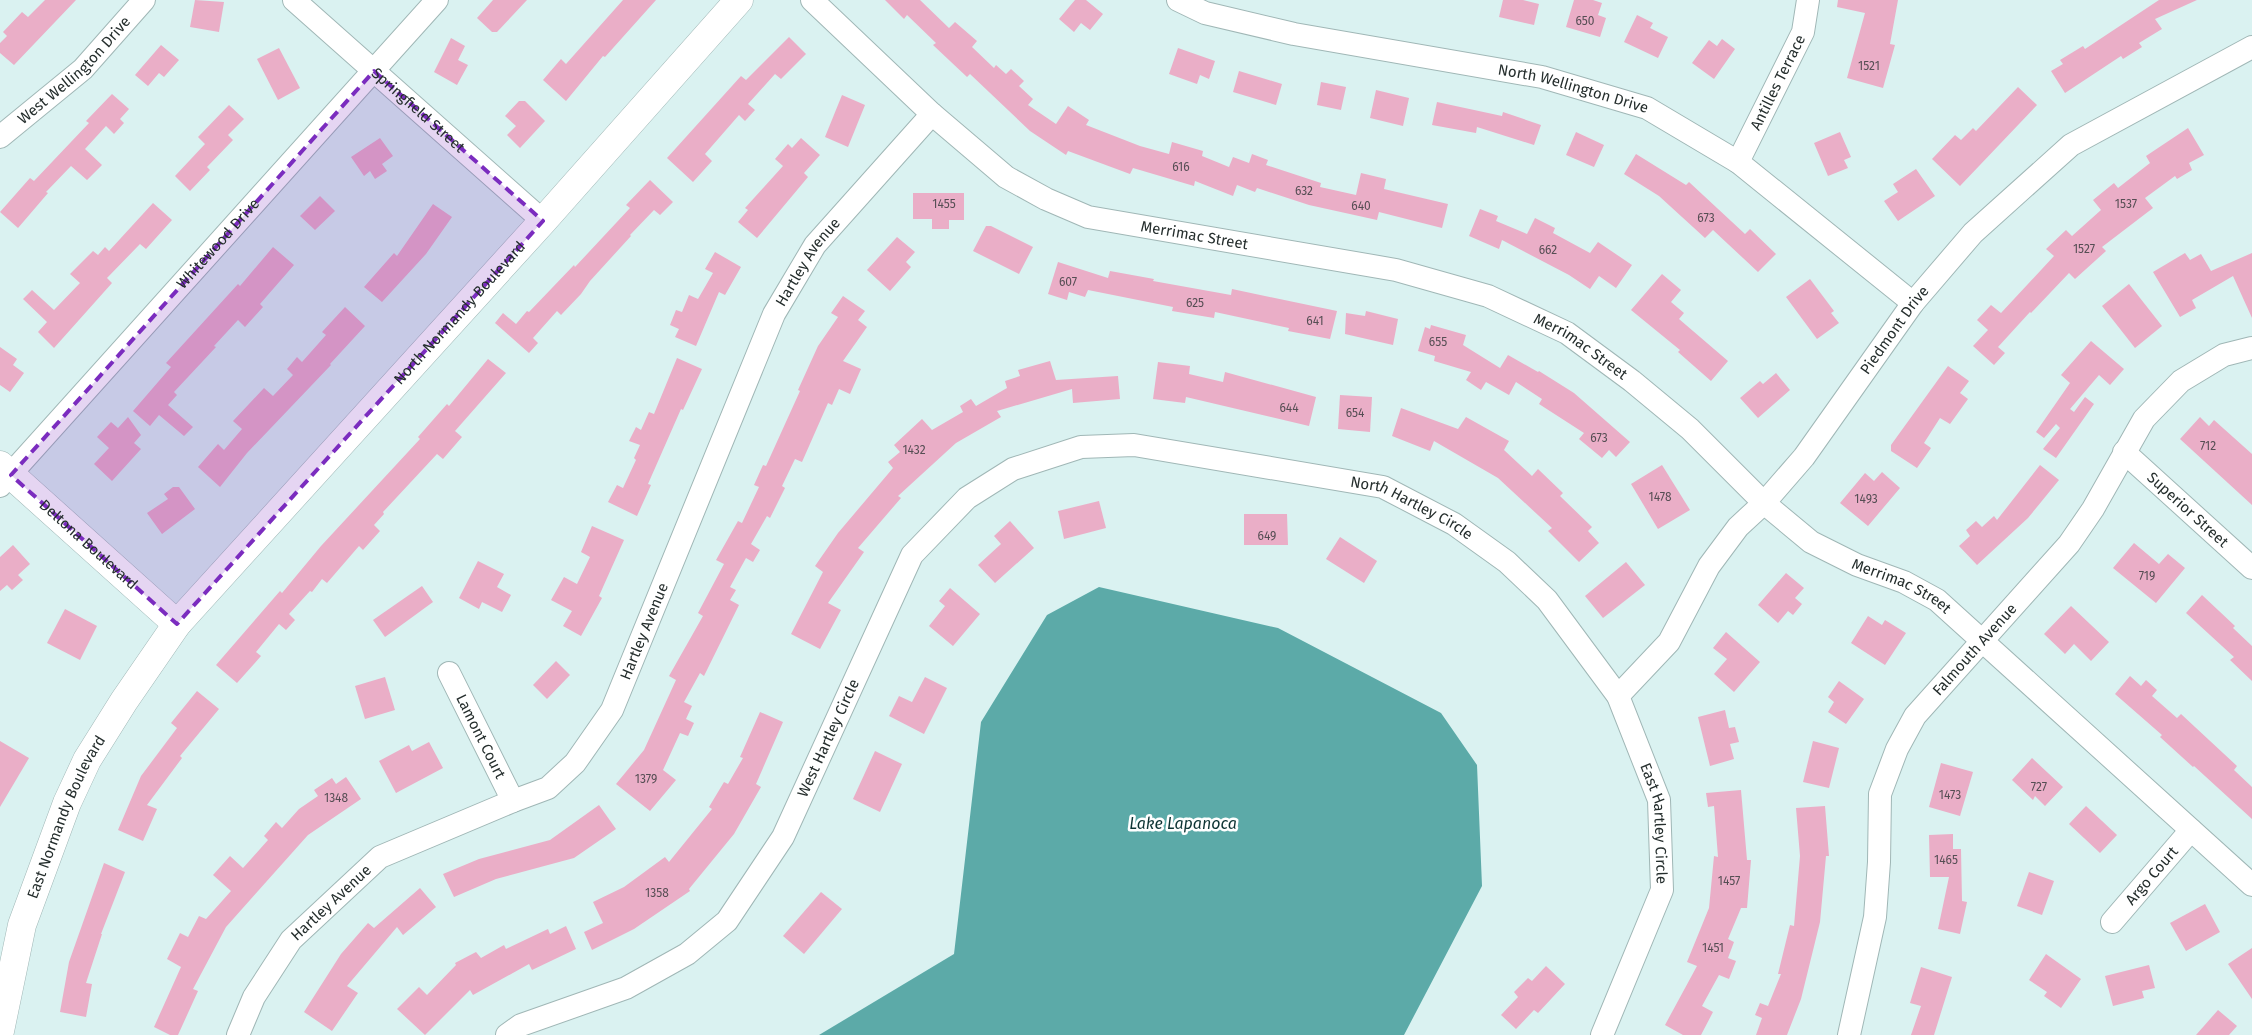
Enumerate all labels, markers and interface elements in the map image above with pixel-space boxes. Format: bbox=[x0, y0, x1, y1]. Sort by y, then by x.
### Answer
street label: West Wellington Drive bbox=[14, 13, 134, 128]
house number: 650 bbox=[1575, 14, 1595, 28]
street label: Antilles Terrace bbox=[1746, 32, 1809, 133]
house number: 1521 bbox=[1858, 59, 1880, 73]
street label: North Wellington Drive bbox=[1496, 61, 1650, 117]
street label: Springfield Street bbox=[368, 64, 469, 157]
house number: 616 bbox=[1172, 160, 1190, 174]
house number: 632 bbox=[1295, 184, 1313, 198]
street label: Whitewood Drive bbox=[173, 195, 263, 292]
house number: 1455 bbox=[932, 197, 956, 211]
house number: 1537 bbox=[2115, 197, 2137, 211]
house number: 640 bbox=[1351, 199, 1371, 213]
house number: 673 bbox=[1697, 211, 1715, 225]
street label: Hartley Avenue bbox=[772, 214, 844, 309]
street label: Merrimac Street bbox=[1139, 217, 1250, 253]
street label: North Normandy Boulevard bbox=[390, 238, 529, 388]
house number: 1527 bbox=[2073, 242, 2095, 256]
house number: 662 bbox=[1539, 243, 1557, 257]
house number: 607 bbox=[1059, 275, 1077, 289]
street label: Piedmont Drive bbox=[1856, 282, 1933, 378]
house number: 625 bbox=[1186, 296, 1204, 310]
street label: Merrimac Street bbox=[1531, 310, 1631, 384]
house number: 641 bbox=[1306, 314, 1324, 328]
house number: 655 bbox=[1429, 335, 1447, 349]
house number: 644 bbox=[1279, 401, 1299, 415]
house number: 654 bbox=[1346, 406, 1365, 420]
house number: 673 bbox=[1590, 431, 1608, 445]
house number: 712 bbox=[2200, 439, 2216, 453]
house number: 1432 bbox=[902, 443, 926, 457]
street label: Superior Street bbox=[2143, 468, 2232, 552]
street label: North Hartley Circle bbox=[1349, 473, 1476, 544]
house number: 1478 bbox=[1649, 490, 1672, 504]
house number: 1493 bbox=[1854, 492, 1878, 506]
street label: Deltona Boulevard bbox=[36, 496, 141, 593]
house number: 649 bbox=[1258, 529, 1276, 543]
street label: Merrimac Street bbox=[1849, 555, 1955, 618]
house number: 719 bbox=[2139, 569, 2155, 583]
street label: Hartley Avenue bbox=[616, 580, 672, 682]
street label: Falmouth Avenue bbox=[1929, 600, 2020, 699]
street label: West Hartley Circle bbox=[794, 676, 863, 800]
street label: Lamont Court bbox=[452, 691, 510, 782]
street label: East Normandy Boulevard bbox=[23, 732, 109, 901]
street label: East Hartley Circle bbox=[1636, 760, 1671, 884]
house number: 1379 bbox=[635, 772, 657, 786]
house number: 727 bbox=[2031, 780, 2047, 794]
house number: 1473 bbox=[1939, 788, 1961, 802]
house number: 1348 bbox=[324, 791, 348, 805]
water label: Lake Lapanoca bbox=[1129, 814, 1237, 833]
street label: Argo Court bbox=[2122, 842, 2182, 909]
house number: 1465 bbox=[1934, 853, 1958, 867]
street label: Hartley Avenue bbox=[287, 861, 375, 944]
house number: 1457 bbox=[1718, 874, 1740, 888]
house number: 1358 bbox=[645, 886, 669, 900]
house number: 1451 bbox=[1702, 941, 1724, 955]

